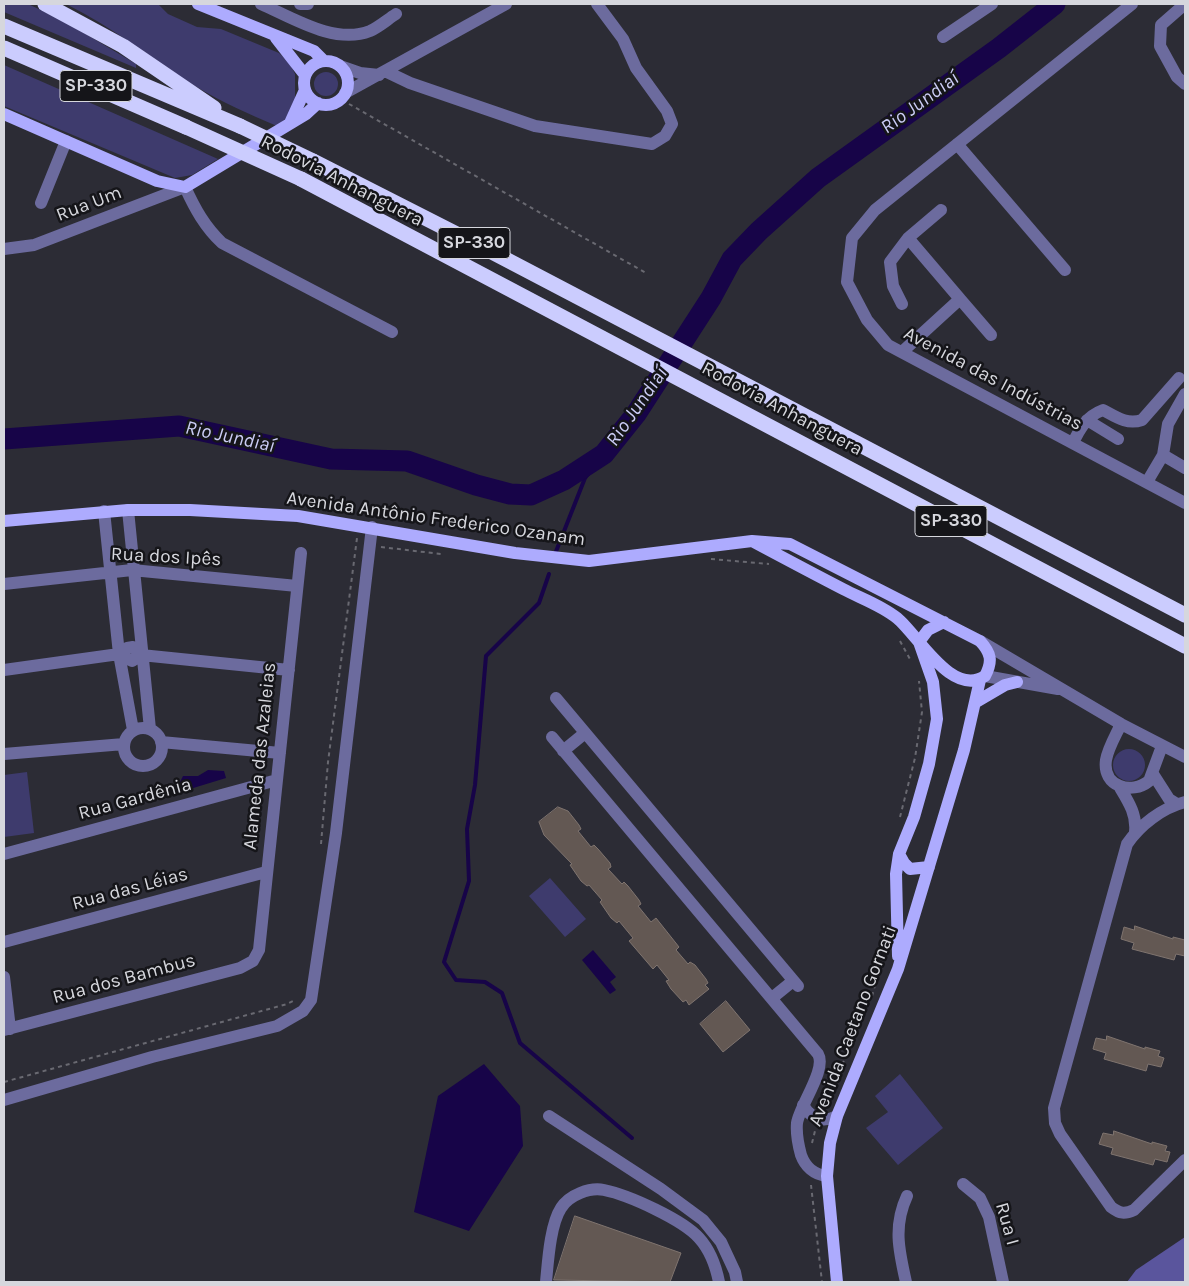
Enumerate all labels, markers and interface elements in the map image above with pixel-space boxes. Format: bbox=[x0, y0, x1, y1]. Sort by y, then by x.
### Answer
water label: Rio Jundiaí bbox=[876, 67, 964, 139]
road number: SP-330 bbox=[60, 70, 132, 102]
street label: Rodovia Anhanguera bbox=[257, 130, 427, 232]
street label: Rua Um bbox=[53, 181, 125, 227]
road number: SP-330 bbox=[438, 228, 510, 258]
street label: Avenida das Indústrias bbox=[900, 322, 1086, 436]
street label: Rodovia Anhanguera bbox=[698, 357, 866, 461]
water label: Rio Jundiaí bbox=[601, 363, 673, 451]
water label: Rio Jundiaí bbox=[183, 416, 277, 458]
street label: Avenida Antônio Frederico Ozanam bbox=[285, 487, 587, 551]
road number: SP-330 bbox=[915, 506, 987, 536]
street label: Rua dos Ipês bbox=[110, 543, 222, 571]
street label: Alameda das Azaleias bbox=[239, 661, 281, 851]
street label: Rua Gardênia bbox=[76, 773, 194, 825]
street label: Rua das Léias bbox=[70, 863, 190, 915]
street label: Avenida Caetano Gornati bbox=[804, 922, 902, 1130]
street label: Rua dos Bambus bbox=[50, 949, 198, 1009]
street label: Rua I bbox=[990, 1200, 1024, 1248]

